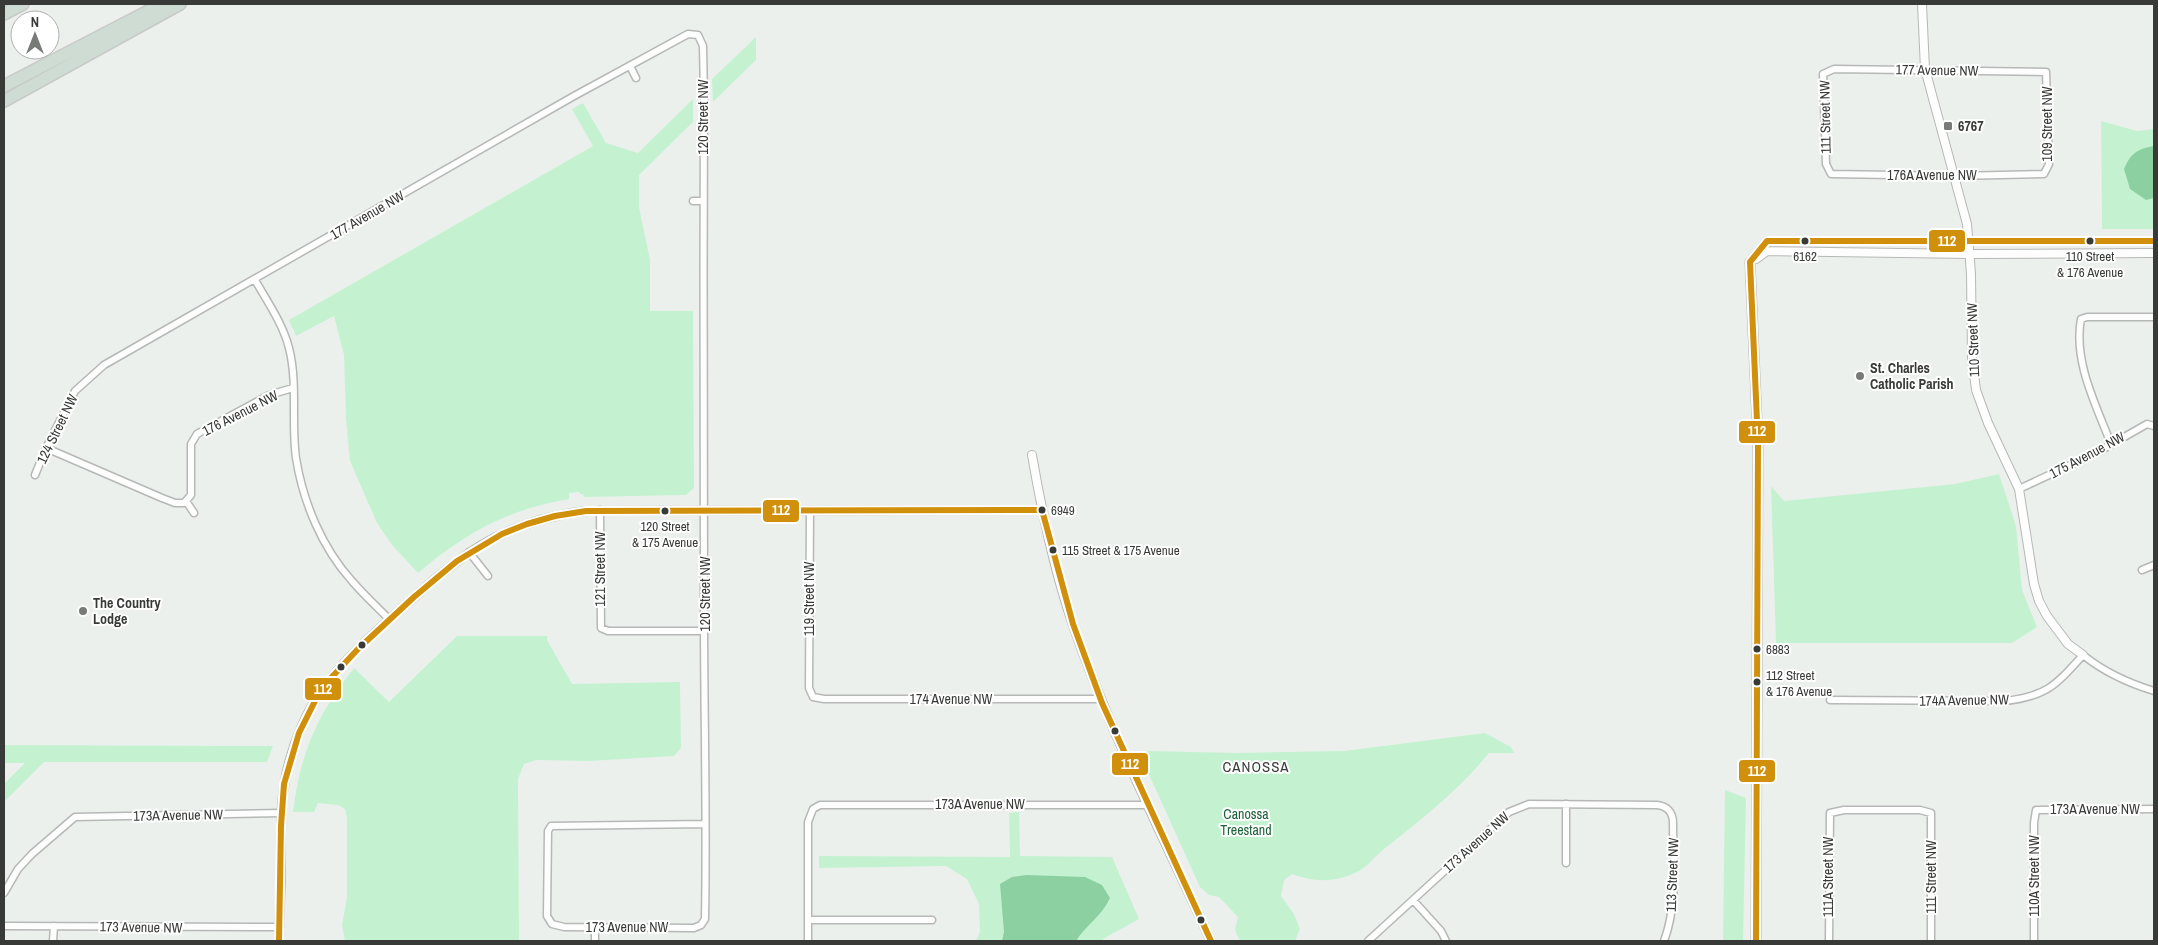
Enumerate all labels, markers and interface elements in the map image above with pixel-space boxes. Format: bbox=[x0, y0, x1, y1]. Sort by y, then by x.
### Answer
north arrow bbox=[10, 10, 60, 60]
text: N bbox=[31, 13, 39, 31]
street label: 177 Avenue NW bbox=[1895, 60, 1979, 80]
street label: 120 Street NW bbox=[694, 79, 712, 155]
street label: 111 Street NW bbox=[1815, 80, 1835, 154]
street label: 109 Street NW bbox=[2038, 86, 2056, 162]
place label: 6767 bbox=[1958, 117, 1984, 135]
marker: 6767 bbox=[1942, 120, 1954, 132]
street label: 176A Avenue NW bbox=[1887, 166, 1977, 184]
street label: 177 Avenue NW bbox=[327, 186, 407, 243]
line badge: 112 bbox=[1928, 229, 1966, 253]
text: 112 bbox=[1938, 232, 1956, 250]
marker: 6162 bbox=[1800, 236, 1810, 246]
marker: 110 Street & 176 Avenue bbox=[2085, 236, 2095, 246]
place label: 6162 bbox=[1793, 248, 1817, 265]
place label: 110 Street & 176 Avenue bbox=[2057, 248, 2123, 281]
street label: 110 Street NW bbox=[1963, 302, 1983, 378]
place label: St. Charles Catholic Parish bbox=[1870, 359, 1954, 393]
marker: St. Charles Catholic Parish bbox=[1854, 370, 1866, 382]
street label: 176 Avenue NW bbox=[199, 386, 281, 440]
street label: 124 Street NW bbox=[32, 391, 82, 467]
line badge: 112 bbox=[1738, 420, 1776, 444]
text: 112 bbox=[1748, 422, 1766, 440]
street label: 175 Avenue NW bbox=[2046, 428, 2128, 482]
line badge: 112 bbox=[762, 499, 800, 523]
text: 112 bbox=[772, 501, 790, 519]
place label: 6949 bbox=[1051, 502, 1075, 519]
marker: 6949 bbox=[1037, 505, 1047, 515]
marker: 120 Street & 175 Avenue bbox=[660, 506, 670, 516]
place label: 120 Street & 175 Avenue bbox=[632, 518, 698, 551]
street label: 121 Street NW bbox=[591, 531, 609, 607]
place label: 115 Street & 175 Avenue bbox=[1062, 542, 1180, 559]
marker: 115 Street & 175 Avenue bbox=[1048, 545, 1058, 555]
street label: 120 Street NW bbox=[696, 556, 714, 632]
street label: 119 Street NW bbox=[800, 562, 818, 636]
place label: The Country Lodge bbox=[93, 594, 161, 628]
marker: The Country Lodge bbox=[77, 605, 89, 617]
unlabelled marker bbox=[357, 640, 367, 650]
place label: 6883 bbox=[1766, 641, 1790, 658]
marker: 6883 bbox=[1752, 644, 1762, 654]
unlabelled marker bbox=[336, 662, 346, 672]
place label: 112 Street & 176 Avenue bbox=[1766, 667, 1832, 700]
line badge: 112 bbox=[304, 677, 342, 701]
marker: 112 Street & 176 Avenue bbox=[1752, 677, 1762, 687]
text: 112 bbox=[314, 680, 332, 698]
street label: 174 Avenue NW bbox=[910, 690, 993, 708]
street label: 174A Avenue NW bbox=[1919, 690, 2009, 710]
unlabelled marker bbox=[1110, 726, 1120, 736]
line badge: 112 bbox=[1111, 752, 1149, 776]
text: 112 bbox=[1121, 755, 1139, 773]
district label: CANOSSA bbox=[1222, 756, 1290, 777]
line badge: 112 bbox=[1738, 759, 1776, 783]
text: 112 bbox=[1748, 762, 1766, 780]
street label: 173A Avenue NW bbox=[935, 795, 1025, 813]
street label: 173A Avenue NW bbox=[2050, 800, 2140, 818]
street label: 173A Avenue NW bbox=[133, 805, 223, 825]
park label: Canossa Treestand bbox=[1220, 805, 1272, 839]
street label: 173 Avenue NW bbox=[1439, 808, 1513, 876]
street label: 110A Street NW bbox=[2025, 835, 2043, 917]
street label: 113 Street NW bbox=[1662, 837, 1682, 913]
street label: 111A Street NW bbox=[1819, 837, 1837, 917]
street label: 111 Street NW bbox=[1922, 840, 1940, 914]
unlabelled marker bbox=[1196, 915, 1206, 925]
street label: 173 Avenue NW bbox=[99, 917, 183, 937]
street label: 173 Avenue NW bbox=[586, 918, 669, 936]

